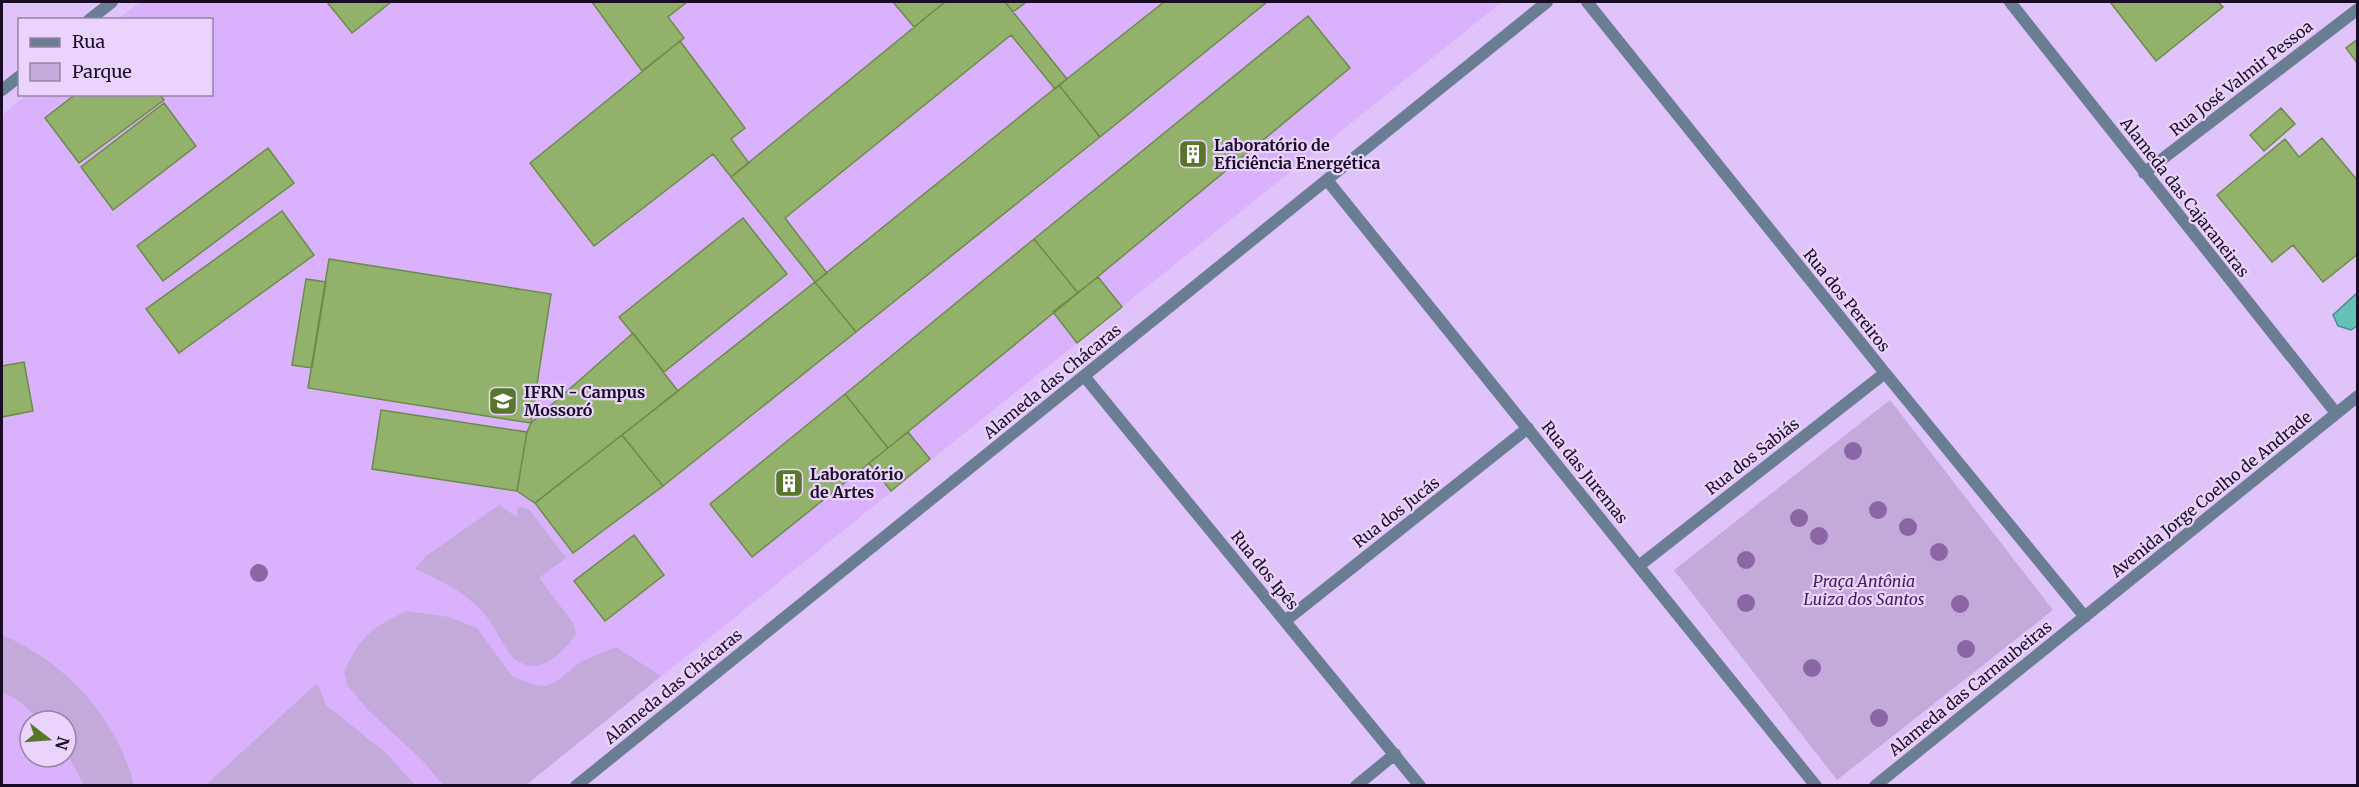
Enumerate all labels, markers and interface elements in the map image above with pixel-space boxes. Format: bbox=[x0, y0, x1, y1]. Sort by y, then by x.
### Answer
street label: Rua José Valmir Pessoa bbox=[2165, 16, 2317, 140]
legend bbox=[18, 18, 213, 96]
text: Rua bbox=[72, 30, 106, 53]
text: Parque bbox=[72, 60, 132, 83]
street label: Alameda das Cajaraneiras bbox=[2116, 112, 2254, 281]
place label: Laboratório de Eficiência Energética bbox=[1214, 135, 1380, 173]
building icon: Laboratório de Eficiência Energética bbox=[1177, 138, 1209, 170]
street label: Rua dos Pereiros bbox=[1799, 244, 1895, 356]
street label: Alameda das Chácaras bbox=[978, 319, 1125, 443]
place label: IFRN - Campus Mossoró bbox=[524, 382, 645, 420]
school or university icon: IFRN - Campus Mossoró bbox=[487, 385, 519, 417]
street label: Avenida Jorge Coelho de Andrade bbox=[2106, 407, 2316, 582]
street label: Rua dos Sabiás bbox=[1701, 413, 1803, 499]
street label: Rua das Juremas bbox=[1538, 417, 1633, 527]
place label: Laboratório de Artes bbox=[810, 464, 904, 502]
building icon: Laboratório de Artes bbox=[773, 467, 805, 499]
street label: Rua dos Jucás bbox=[1349, 472, 1443, 552]
street label: Rua dos Ipês bbox=[1227, 526, 1303, 614]
park label: Praça Antônia Luiza dos Santos bbox=[1804, 571, 1925, 609]
street label: Alameda das Carnaubeiras bbox=[1884, 616, 2056, 761]
street label: Alameda das Chácaras bbox=[599, 624, 746, 748]
north arrow bbox=[18, 709, 78, 769]
text: N bbox=[51, 734, 74, 753]

